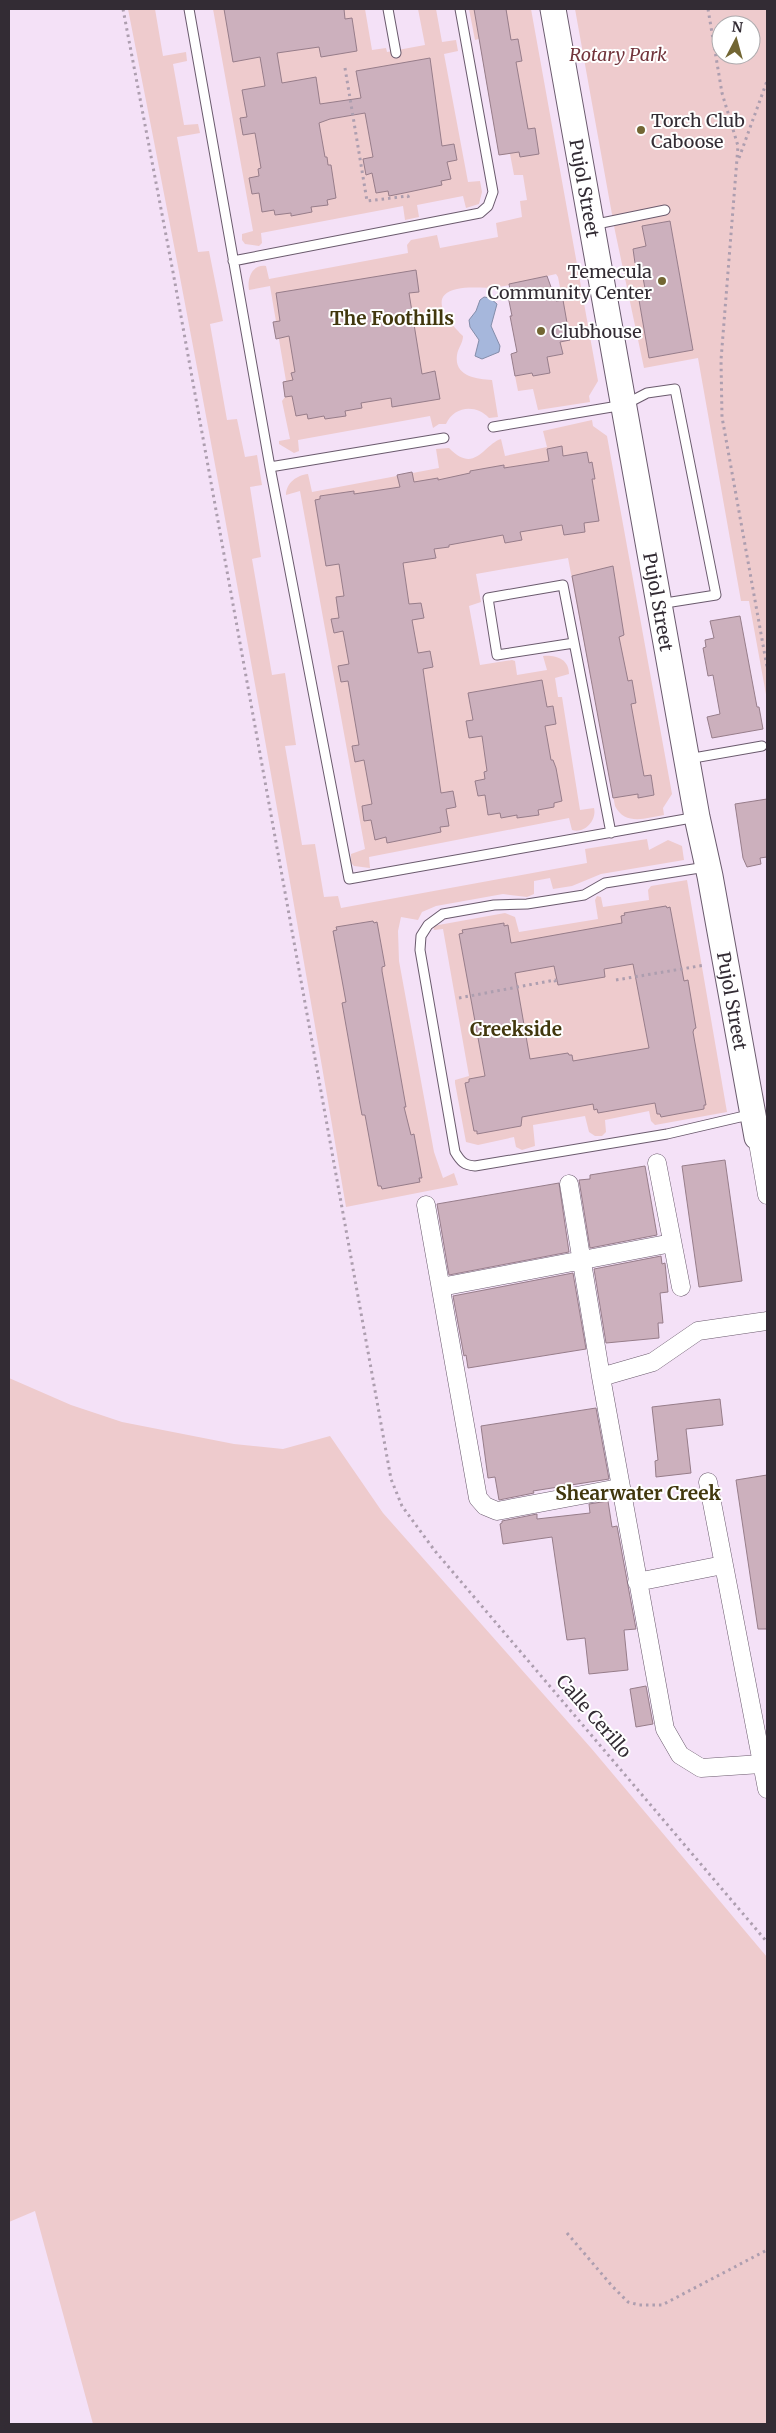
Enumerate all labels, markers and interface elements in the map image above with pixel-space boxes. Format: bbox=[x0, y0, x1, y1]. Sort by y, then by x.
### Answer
north arrow bbox=[711, 15, 761, 65]
text: N bbox=[731, 18, 744, 37]
park label: Rotary Park bbox=[569, 43, 667, 66]
place label: Torch Club Caboose bbox=[651, 109, 745, 153]
marker: Torch Club Caboose bbox=[635, 124, 647, 136]
street label: Pujol Street bbox=[565, 137, 605, 239]
place label: Temecula Community Center bbox=[487, 260, 652, 304]
marker: Temecula Community Center bbox=[656, 275, 668, 287]
district label: The Foothills bbox=[330, 306, 454, 330]
place label: Clubhouse bbox=[551, 320, 642, 343]
marker: Clubhouse bbox=[535, 325, 547, 337]
street label: Pujol Street bbox=[639, 550, 679, 653]
street label: Pujol Street bbox=[712, 950, 753, 1052]
district label: Creekside bbox=[470, 1017, 562, 1041]
district label: Shearwater Creek bbox=[555, 1481, 721, 1505]
street label: Calle Cerillo bbox=[552, 1670, 636, 1762]

